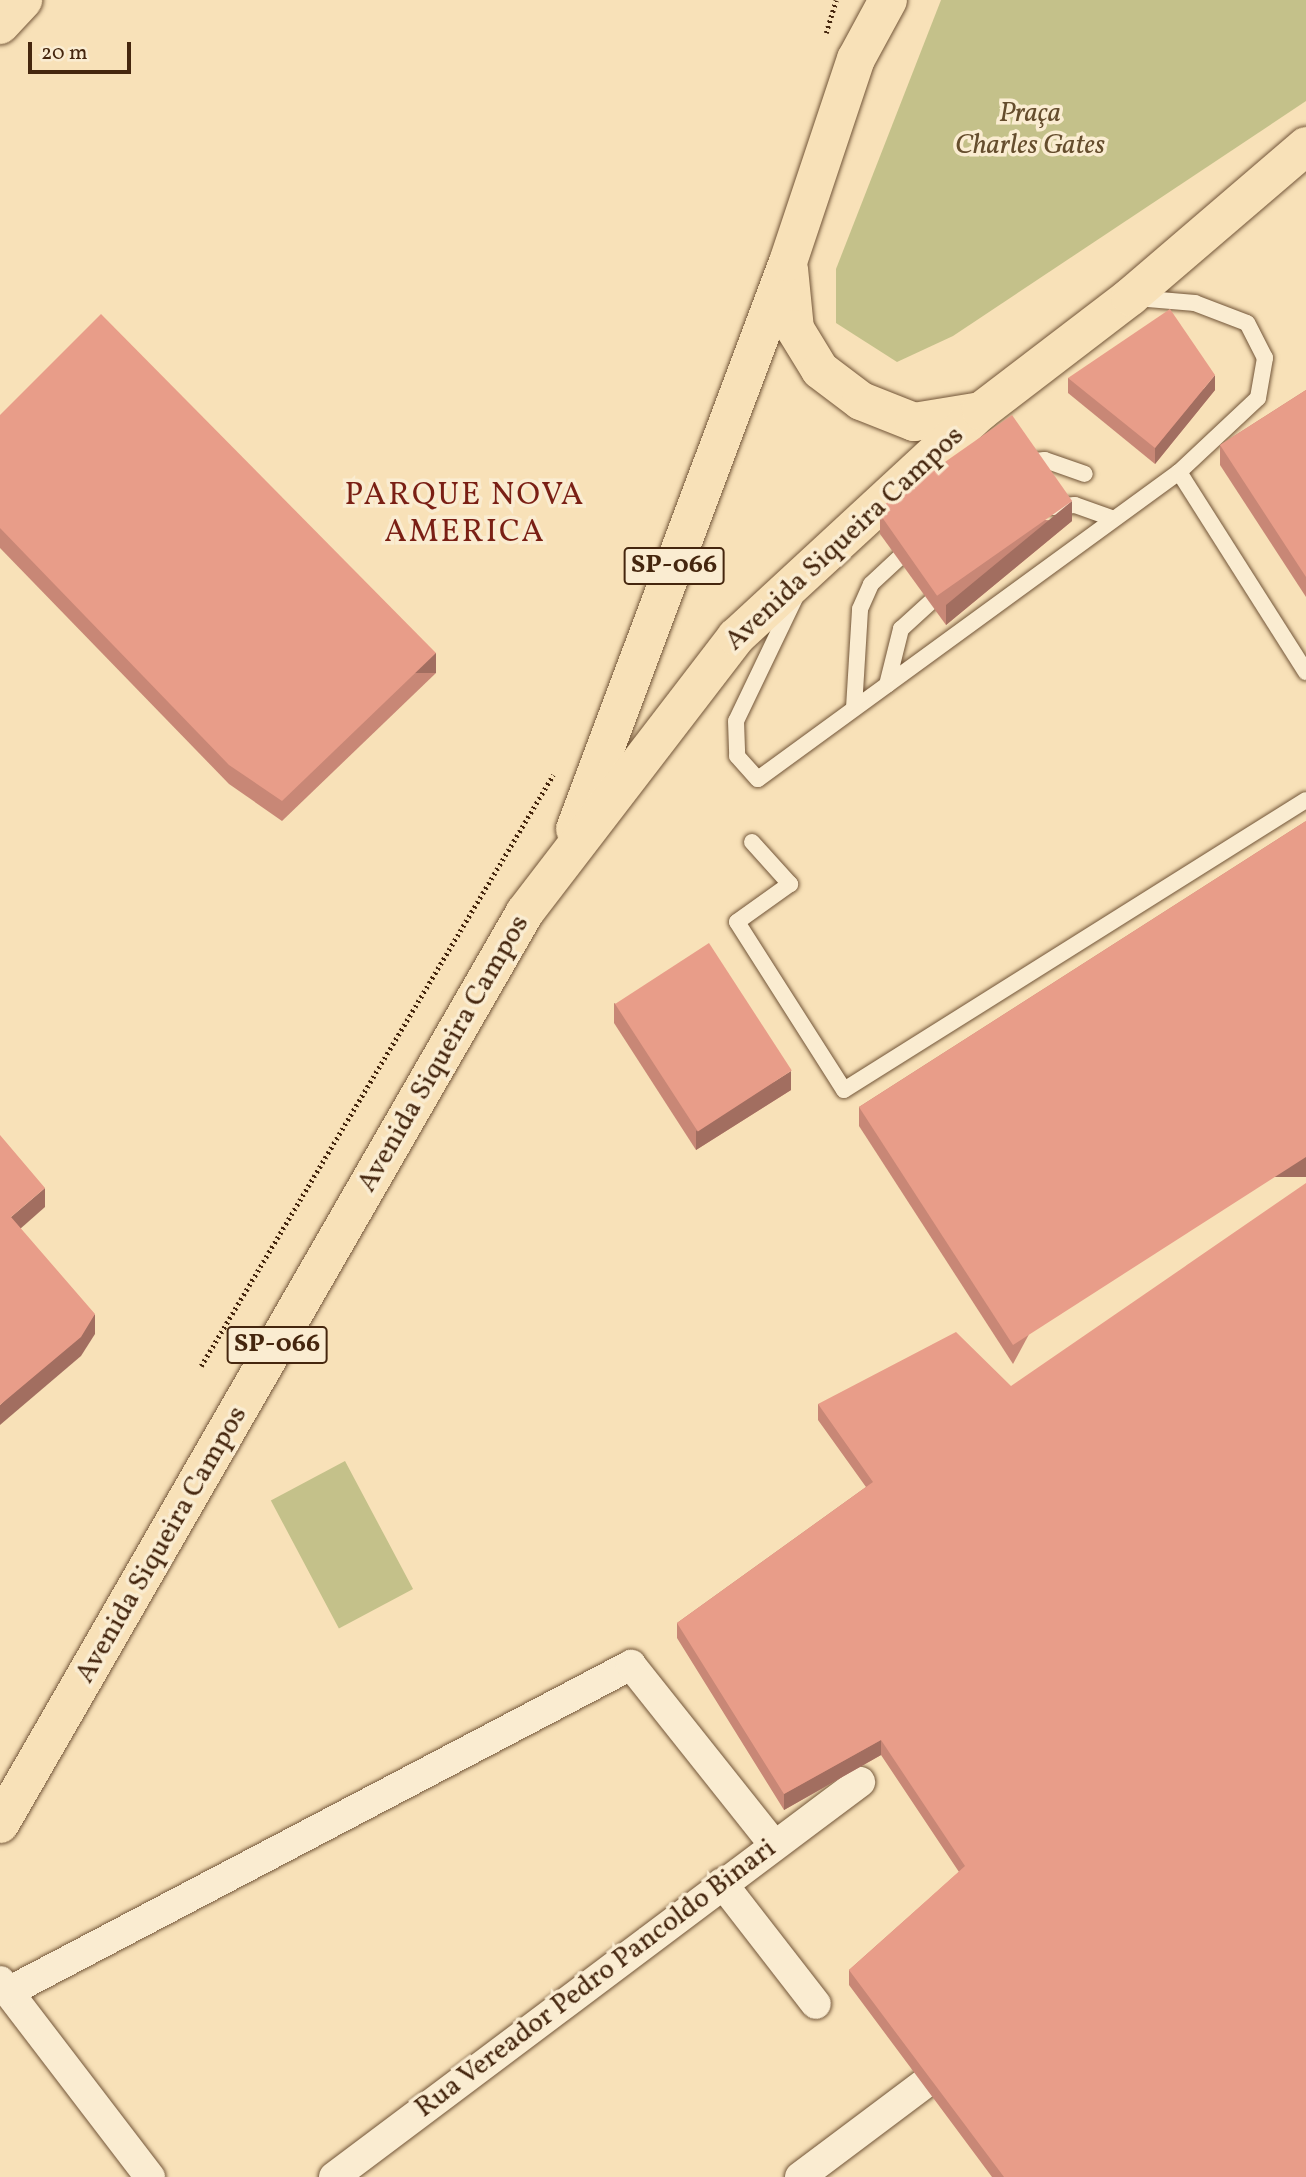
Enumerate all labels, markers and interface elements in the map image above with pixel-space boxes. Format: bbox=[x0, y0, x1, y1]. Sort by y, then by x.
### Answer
scale bar bbox=[32, 28, 135, 72]
text: 20 m bbox=[41, 39, 87, 68]
park label: Praça Charles Gates bbox=[955, 97, 1105, 163]
street label: Avenida Siqueira Campos bbox=[719, 420, 971, 658]
district label: PARQUE NOVA AMERICA bbox=[346, 478, 584, 553]
road number: SP-066 bbox=[623, 544, 725, 588]
street label: Avenida Siqueira Campos bbox=[351, 910, 537, 1198]
road number: SP-066 bbox=[226, 1322, 328, 1368]
street label: Avenida Siqueira Campos bbox=[69, 1401, 255, 1689]
street label: Rua Vereador Pedro Pancoldo Binari bbox=[409, 1832, 783, 2126]

